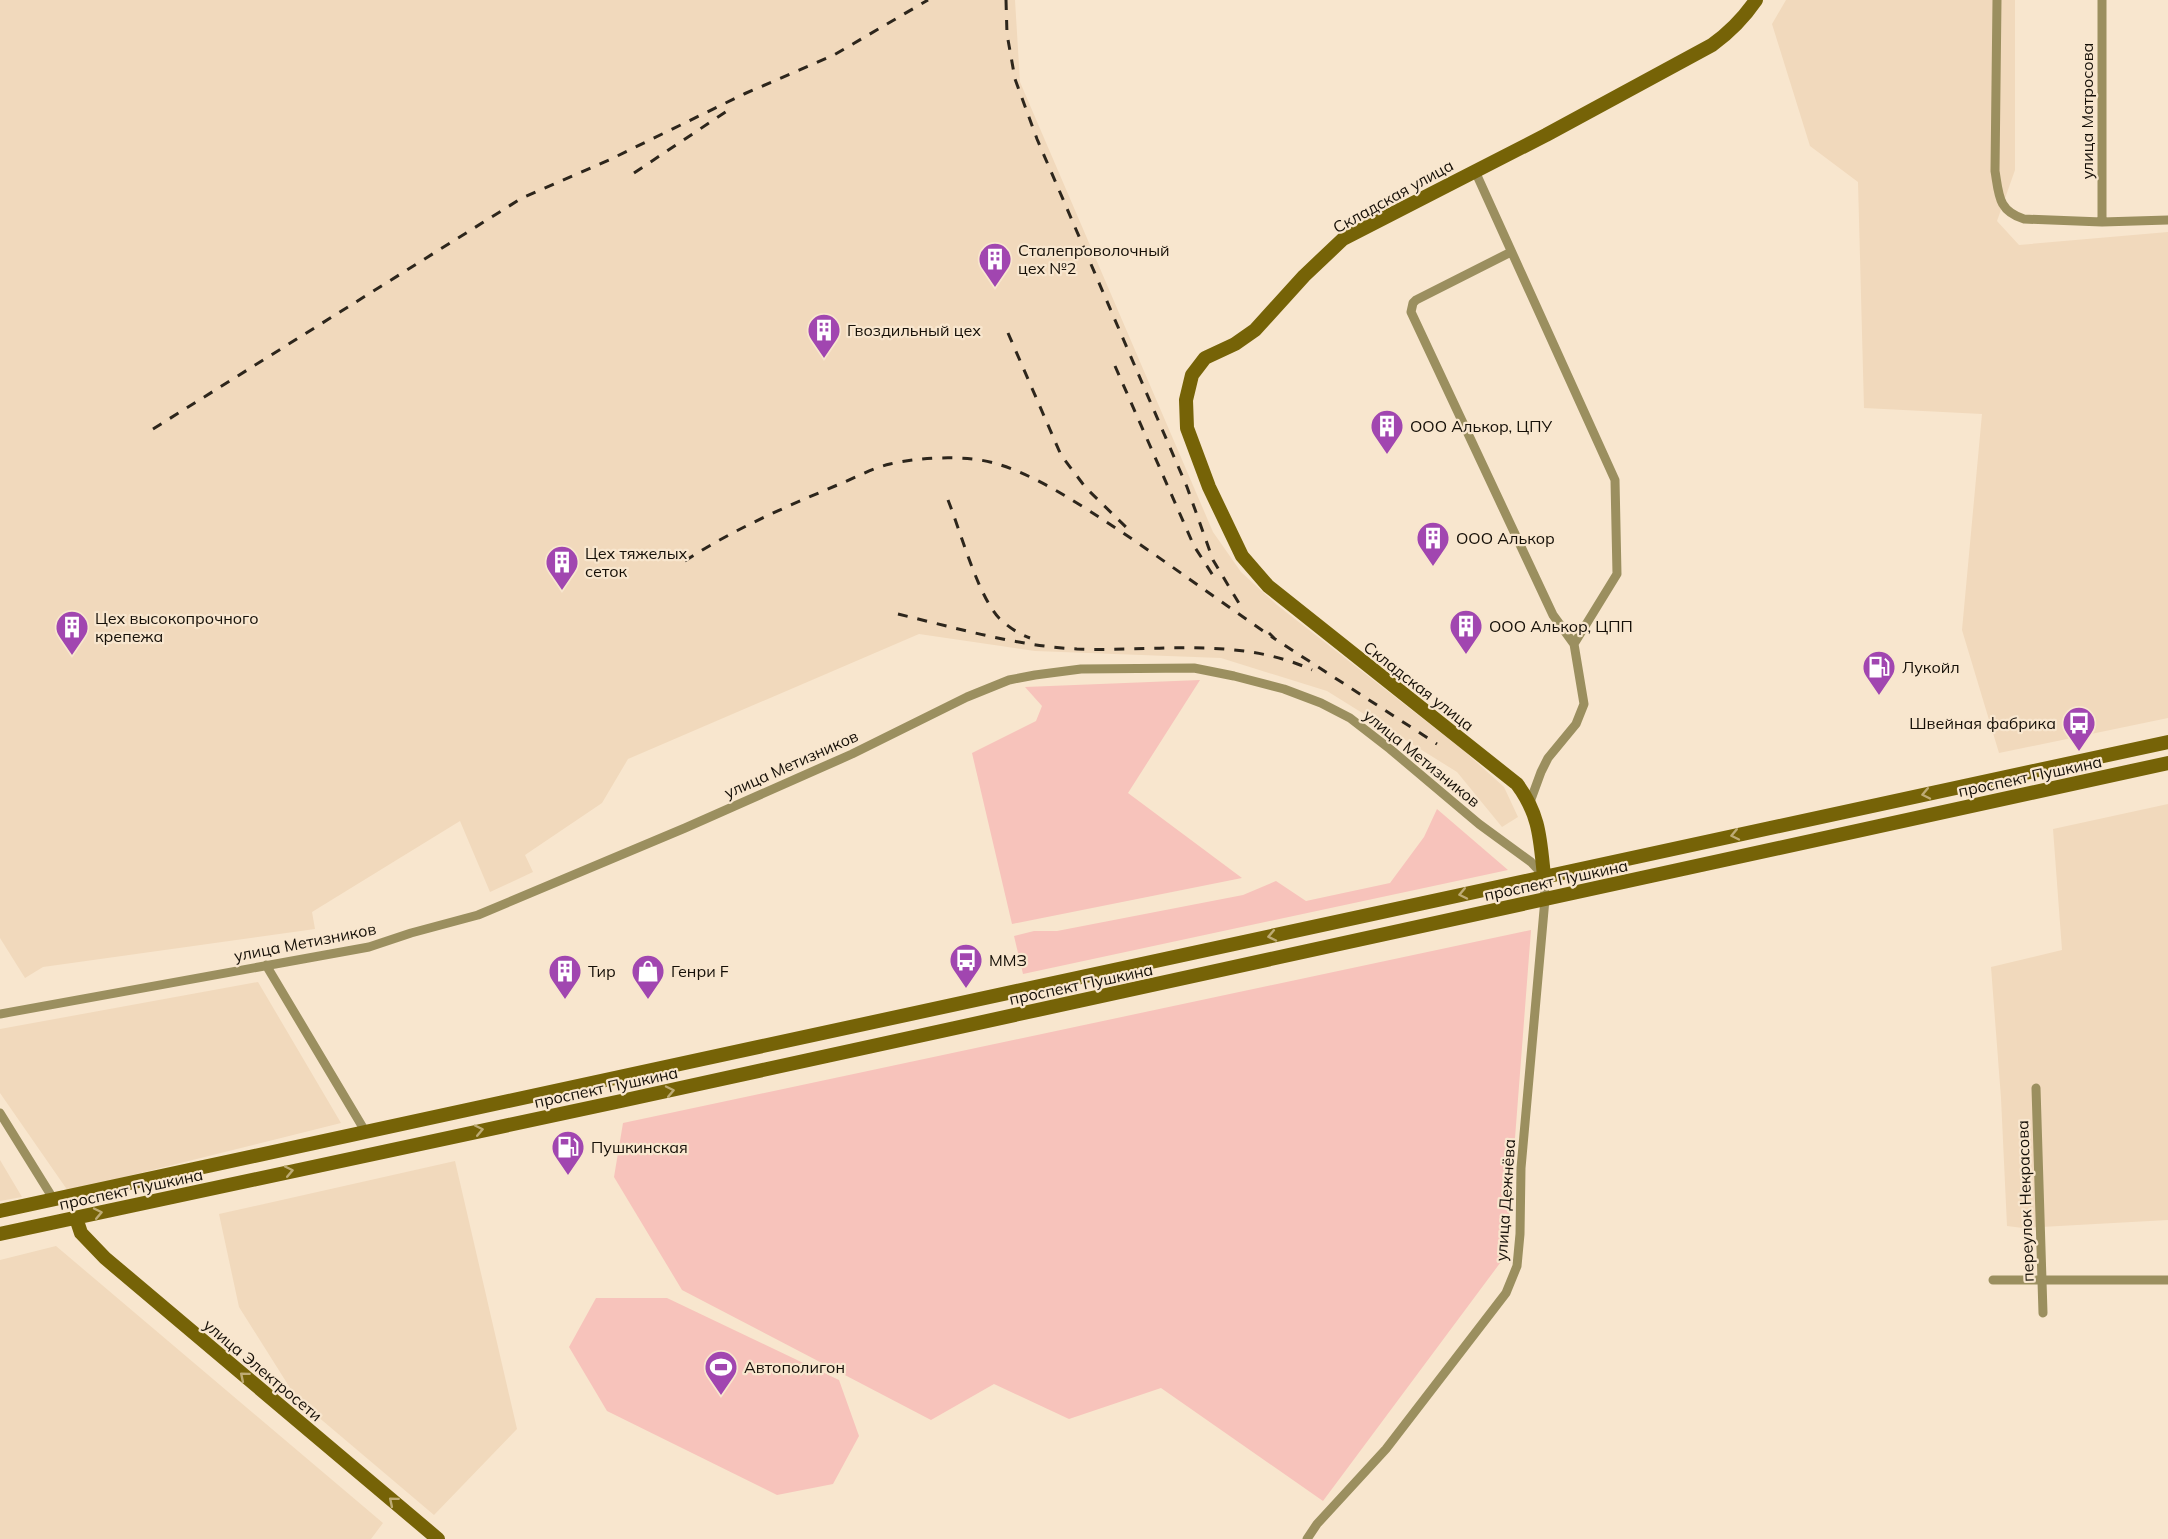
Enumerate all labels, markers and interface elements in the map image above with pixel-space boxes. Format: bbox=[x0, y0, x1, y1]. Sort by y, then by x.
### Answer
street label: улица Матросова bbox=[2077, 43, 2097, 179]
street label: Складская улица bbox=[1329, 155, 1457, 237]
place label: Сталепроволочный цех №2 bbox=[1018, 240, 1170, 278]
building icon: Сталепроволочный цех №2 bbox=[977, 241, 1013, 288]
building icon: Гвоздильный цех bbox=[806, 312, 842, 359]
place label: Гвоздильный цех bbox=[847, 320, 981, 340]
building icon: ООО Алькор, ЦПУ bbox=[1369, 408, 1405, 455]
place label: ООО Алькор, ЦПУ bbox=[1410, 416, 1552, 436]
building icon: ООО Алькор bbox=[1415, 520, 1451, 567]
place label: ООО Алькор bbox=[1456, 528, 1555, 548]
place label: Цех тяжелых сеток bbox=[585, 543, 688, 581]
building icon: Цех тяжелых сеток bbox=[544, 544, 580, 591]
place label: Цех высокопрочного крепежа bbox=[95, 608, 258, 646]
building icon: ООО Алькор, ЦПП bbox=[1448, 608, 1484, 655]
building icon: Цех высокопрочного крепежа bbox=[54, 609, 90, 656]
place label: ООО Алькор, ЦПП bbox=[1489, 616, 1633, 636]
street label: Складская улица bbox=[1360, 637, 1478, 735]
fuel station icon: Лукойл bbox=[1861, 649, 1897, 696]
place label: Лукойл bbox=[1902, 657, 1960, 677]
street label: улица Метизников bbox=[1360, 705, 1484, 811]
bus stop icon: Швейная фабрика bbox=[2061, 705, 2097, 752]
place label: Швейная фабрика bbox=[1909, 713, 2056, 733]
street label: улица Метизников bbox=[721, 726, 861, 802]
street label: проспект Пушкина bbox=[1956, 751, 2104, 801]
one-way arrow bbox=[1921, 787, 1931, 800]
one-way arrow bbox=[1731, 828, 1741, 841]
street label: проспект Пушкина bbox=[1482, 855, 1630, 905]
one-way arrow bbox=[1458, 887, 1468, 900]
street label: улица Метизников bbox=[232, 918, 378, 966]
one-way arrow bbox=[1267, 928, 1277, 941]
bus stop icon: ММЗ bbox=[948, 942, 984, 989]
place label: ММЗ bbox=[989, 950, 1027, 970]
building icon: Тир bbox=[547, 953, 583, 1000]
shop icon: Генри F bbox=[630, 953, 666, 1000]
street label: проспект Пушкина bbox=[1007, 959, 1155, 1009]
place label: Тир bbox=[588, 961, 616, 981]
place label: Генри F bbox=[671, 961, 729, 981]
street label: проспект Пушкина bbox=[532, 1062, 680, 1112]
one-way arrow bbox=[665, 1085, 675, 1098]
street label: переулок Некрасова bbox=[2012, 1120, 2038, 1282]
one-way arrow bbox=[474, 1125, 484, 1138]
fuel station icon: Пушкинская bbox=[550, 1129, 586, 1176]
place label: Пушкинская bbox=[591, 1137, 688, 1157]
street label: улица Дежнёва bbox=[1491, 1138, 1519, 1262]
street label: проспект Пушкина bbox=[57, 1164, 205, 1214]
one-way arrow bbox=[284, 1166, 294, 1179]
one-way arrow bbox=[93, 1208, 103, 1221]
street label: улица Электросети bbox=[200, 1315, 326, 1425]
sports icon: Автополигон bbox=[703, 1349, 739, 1396]
place label: Автополигон bbox=[744, 1357, 845, 1377]
one-way arrow bbox=[240, 1372, 251, 1383]
one-way arrow bbox=[389, 1498, 400, 1509]

